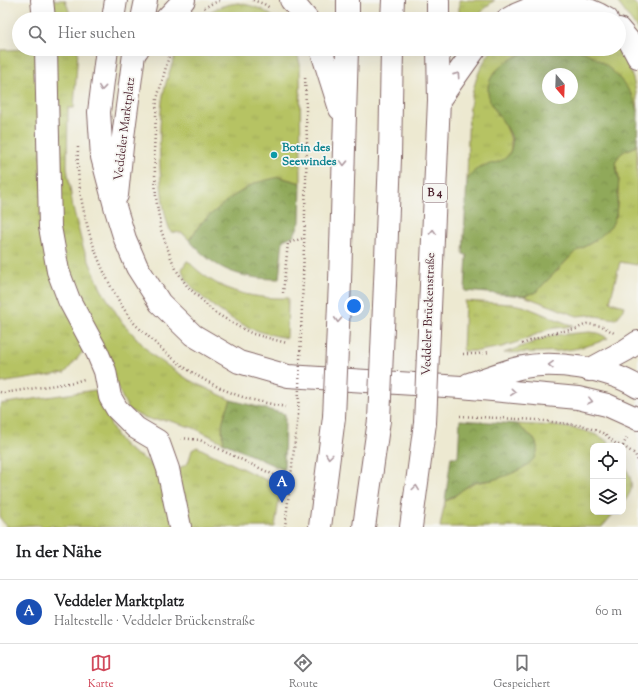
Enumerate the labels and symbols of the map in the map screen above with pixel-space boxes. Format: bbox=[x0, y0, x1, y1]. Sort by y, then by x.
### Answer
north arrow bbox=[542, 68, 578, 104]
one-way arrow bbox=[452, 72, 459, 79]
street label: Veddeler Marktplatz bbox=[110, 76, 140, 182]
one-way arrow bbox=[97, 85, 106, 91]
place label: Botin des Seewindes bbox=[281, 139, 337, 171]
marker: Botin des Seewindes bbox=[269, 150, 279, 160]
one-way arrow bbox=[340, 160, 348, 166]
road number: B 4 bbox=[423, 184, 447, 202]
one-way arrow bbox=[429, 229, 437, 235]
street label: Veddeler Brückenstraße bbox=[418, 252, 440, 376]
your location bbox=[344, 296, 364, 316]
one-way arrow bbox=[334, 317, 343, 323]
one-way arrow bbox=[548, 360, 554, 369]
one-way arrow bbox=[510, 387, 516, 396]
one-way arrow bbox=[587, 396, 594, 404]
one-way arrow bbox=[325, 453, 334, 459]
pin: A bbox=[269, 470, 295, 503]
one-way arrow bbox=[411, 485, 420, 491]

